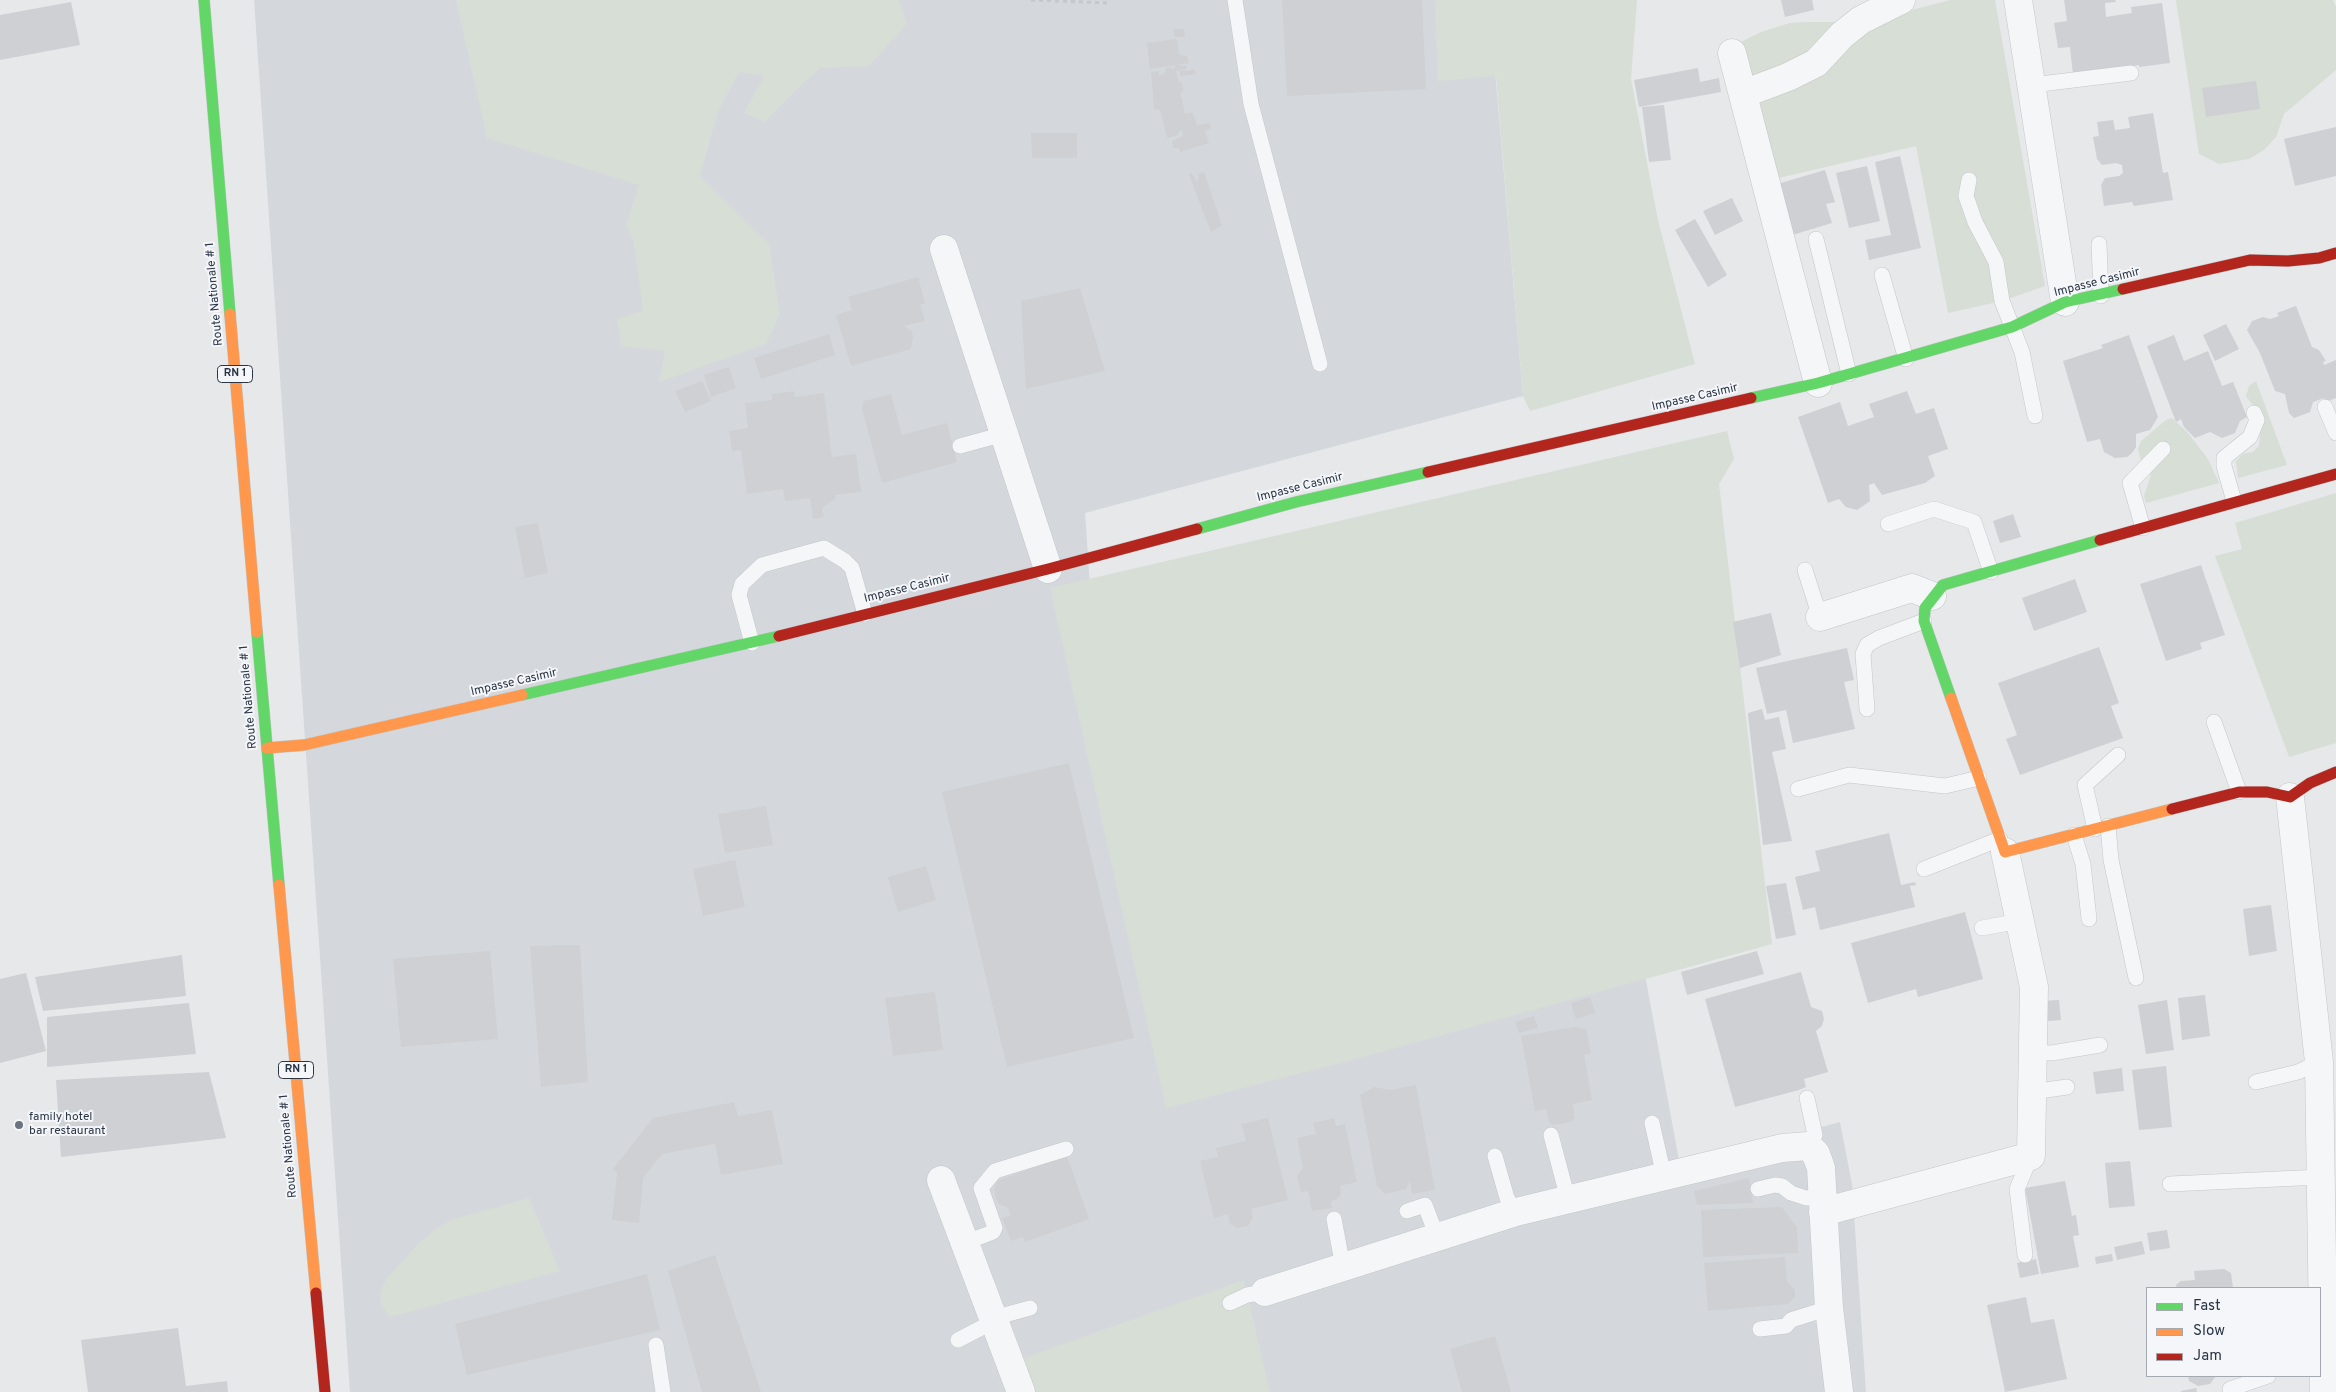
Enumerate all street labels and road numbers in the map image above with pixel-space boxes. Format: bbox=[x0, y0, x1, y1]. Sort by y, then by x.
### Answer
street label: Route Nationale # 1 bbox=[203, 242, 227, 346]
street label: Impasse Casimir bbox=[2053, 265, 2141, 301]
road number: RN 1 bbox=[218, 366, 252, 382]
street label: Impasse Casimir bbox=[1651, 381, 1739, 415]
street label: Impasse Casimir bbox=[1256, 470, 1344, 506]
street label: Impasse Casimir bbox=[863, 571, 951, 607]
street label: Route Nationale # 1 bbox=[237, 645, 261, 749]
street label: Impasse Casimir bbox=[470, 666, 558, 700]
road number: RN 1 bbox=[278, 1062, 314, 1078]
street label: Route Nationale # 1 bbox=[277, 1094, 301, 1198]

